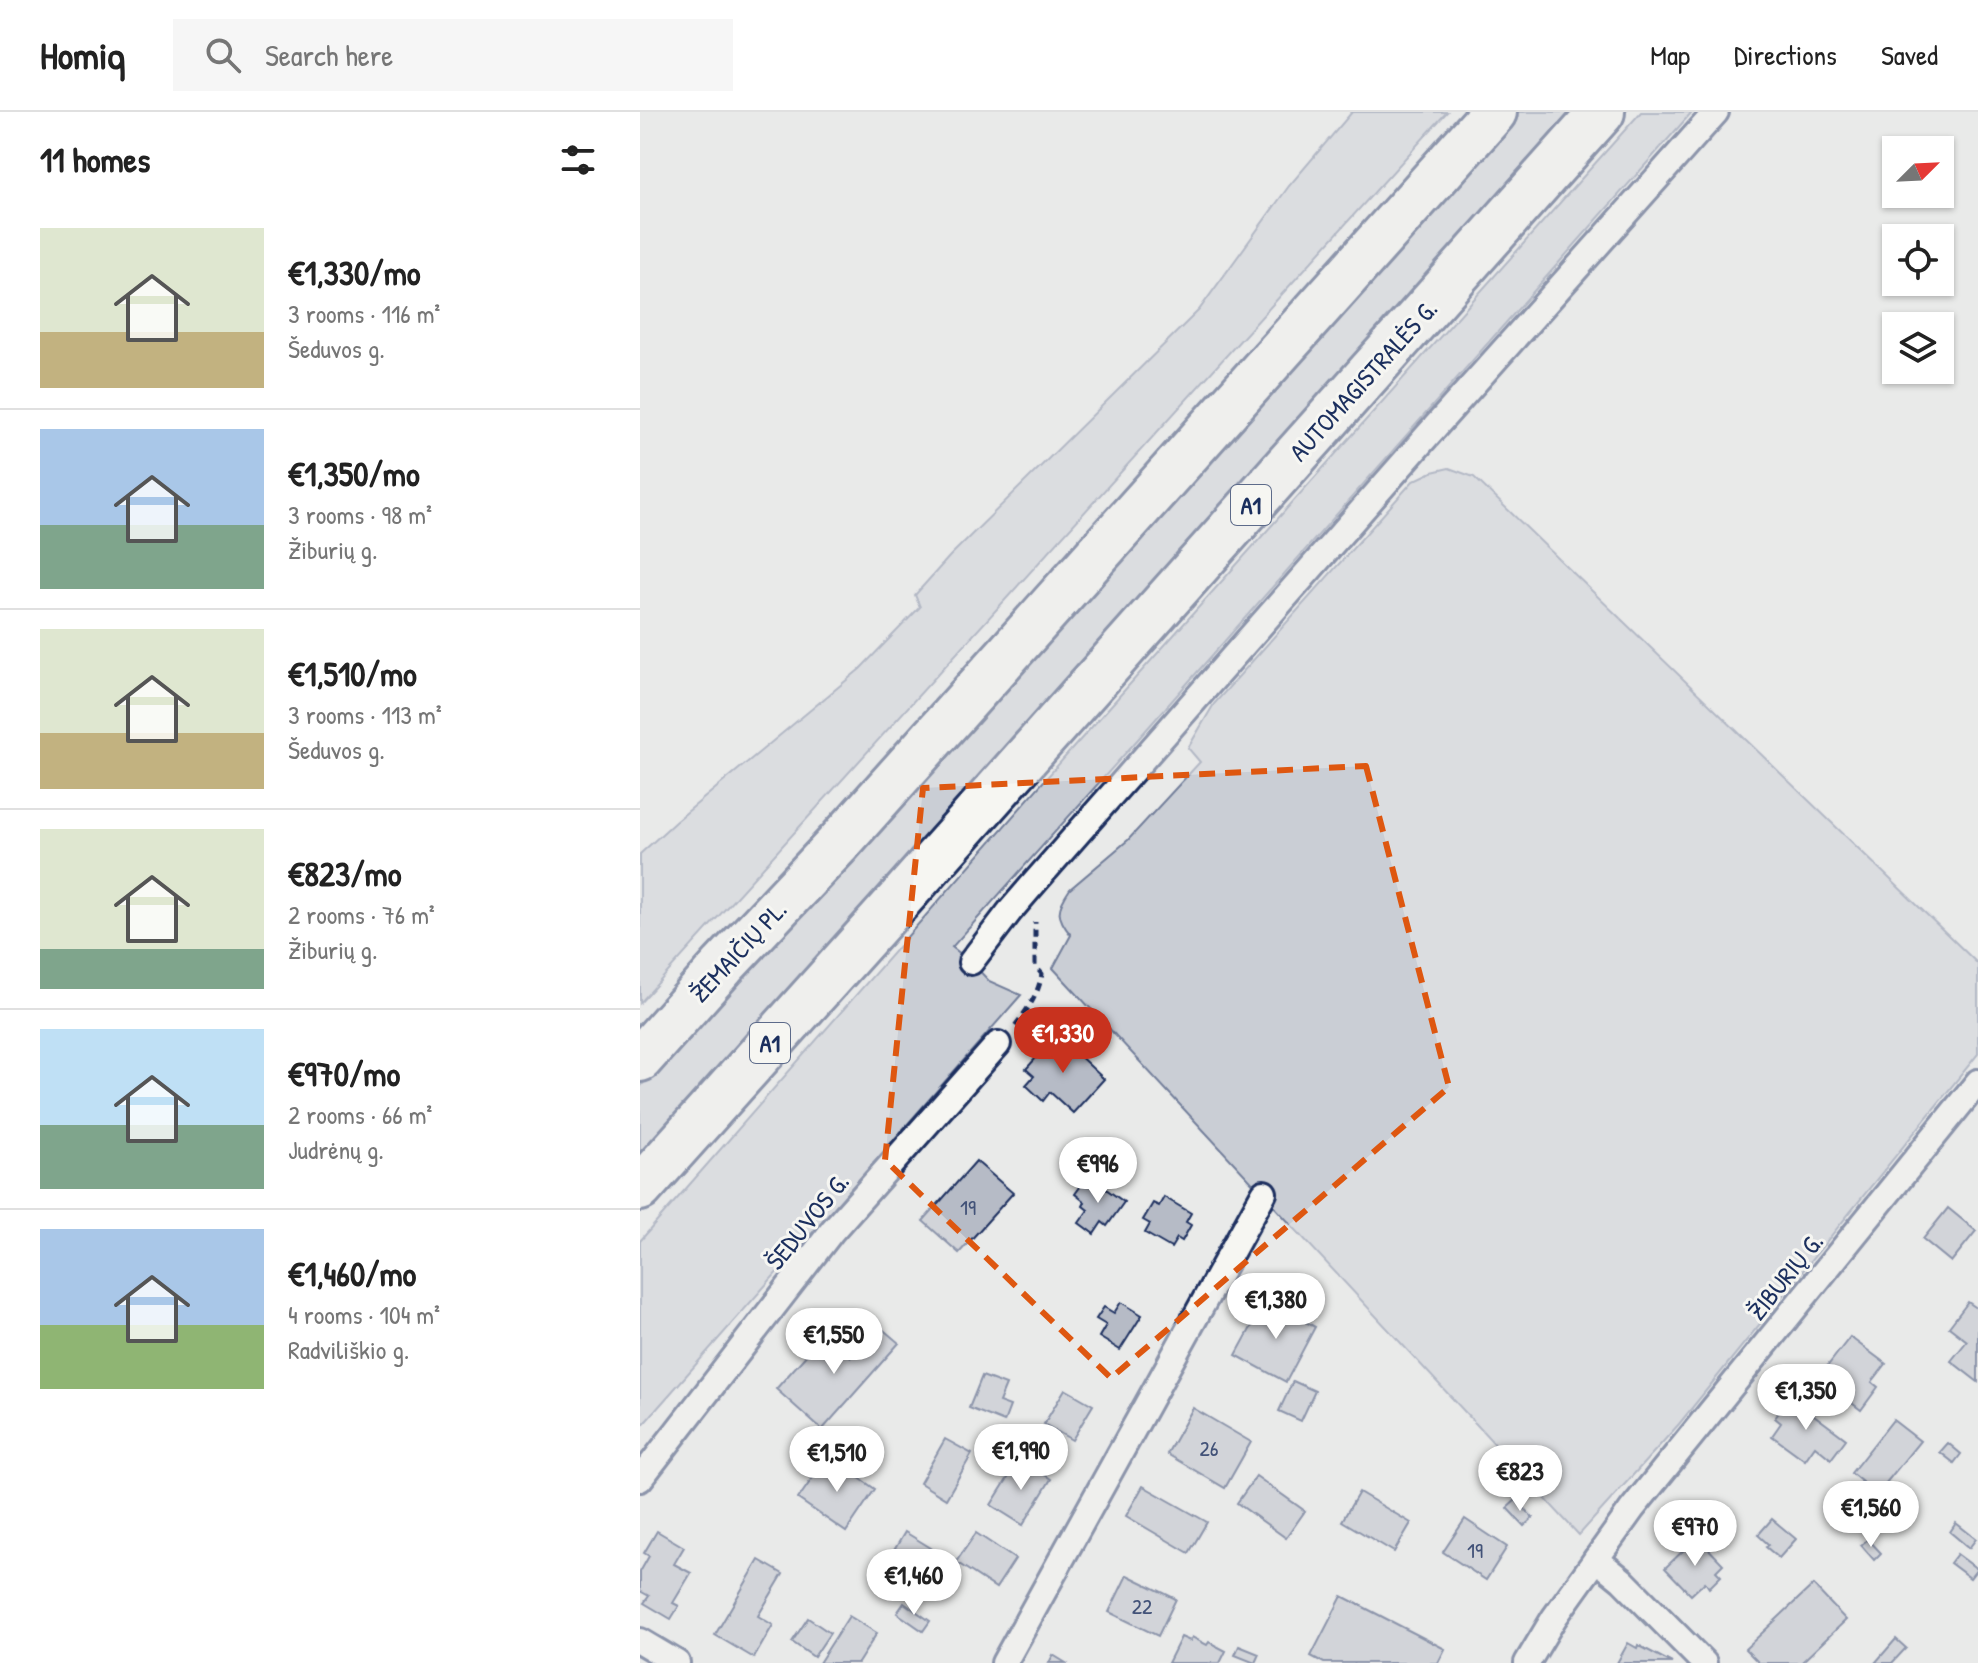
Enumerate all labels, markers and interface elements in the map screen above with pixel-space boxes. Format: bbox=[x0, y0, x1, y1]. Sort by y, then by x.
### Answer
search box bbox=[173, 19, 733, 91]
text: Homiq bbox=[40, 29, 125, 81]
icon: search bbox=[201, 33, 245, 77]
text: Search here bbox=[265, 35, 393, 75]
text: Map bbox=[1650, 36, 1690, 74]
text: Directions bbox=[1734, 36, 1837, 74]
text: Saved bbox=[1881, 36, 1938, 74]
north arrow bbox=[1882, 136, 1954, 208]
map controls bbox=[1882, 136, 1954, 384]
text: 11 homes bbox=[40, 137, 150, 183]
icon: filters bbox=[556, 138, 600, 182]
button: locate bbox=[1882, 224, 1954, 296]
text: €1,330/mo bbox=[288, 250, 420, 296]
icon: home bbox=[104, 260, 200, 356]
street label: AUTOMAGISTRALĖS G. bbox=[1281, 292, 1445, 468]
text: 3 rooms · 116 m² bbox=[288, 296, 440, 331]
button: layers bbox=[1882, 312, 1954, 384]
text: Šeduvos g. bbox=[288, 331, 385, 366]
text: €1,350/mo bbox=[288, 451, 420, 497]
icon: home bbox=[104, 461, 200, 557]
road number: A1 bbox=[1231, 485, 1271, 525]
text: 3 rooms · 98 m² bbox=[288, 497, 432, 532]
text: Žiburių g. bbox=[288, 532, 377, 567]
text: €1,510/mo bbox=[288, 651, 417, 697]
icon: home bbox=[104, 661, 200, 757]
text: 3 rooms · 113 m² bbox=[288, 697, 442, 732]
text: Šeduvos g. bbox=[288, 732, 385, 767]
text: €823/mo bbox=[288, 851, 401, 897]
icon: home bbox=[104, 861, 200, 957]
street label: ŽEMAIČIŲ PL. bbox=[682, 893, 794, 1009]
text: 2 rooms · 76 m² bbox=[288, 897, 435, 932]
text: Žiburių g. bbox=[288, 932, 377, 967]
pin: €1,330 bbox=[998, 1007, 1128, 1075]
text: €1,330 bbox=[1032, 1015, 1094, 1050]
road number: A1 bbox=[750, 1023, 790, 1063]
text: €970/mo bbox=[288, 1051, 400, 1097]
icon: home bbox=[104, 1061, 200, 1157]
text: 2 rooms · 66 m² bbox=[288, 1097, 432, 1132]
text: Judrėnų g. bbox=[288, 1132, 384, 1167]
pin: €996 bbox=[1051, 1137, 1145, 1205]
text: €996 bbox=[1077, 1145, 1119, 1180]
street label: ŠEDUVOS G. bbox=[757, 1165, 857, 1277]
house number: 19 bbox=[960, 1192, 976, 1222]
street label: ŽIBURIŲ G. bbox=[1739, 1225, 1831, 1327]
text: €1,460/mo bbox=[288, 1251, 416, 1297]
icon: home bbox=[104, 1261, 200, 1357]
pin: €1,380 bbox=[1211, 1273, 1341, 1341]
text: €1,380 bbox=[1245, 1281, 1307, 1316]
text: 4 rooms · 104 m² bbox=[288, 1297, 440, 1332]
pin: €1,550 bbox=[769, 1308, 899, 1376]
text: €1,550 bbox=[804, 1316, 864, 1351]
text: Radviliškio g. bbox=[288, 1332, 409, 1367]
pin: €1,350 bbox=[1741, 1364, 1871, 1432]
text: €1,350 bbox=[1775, 1372, 1837, 1407]
pin: €1,990 bbox=[956, 1424, 1086, 1492]
pin: €1,510 bbox=[772, 1426, 902, 1494]
text: €1,990 bbox=[992, 1432, 1050, 1467]
house number: 26 bbox=[1199, 1433, 1219, 1463]
text: €1,510 bbox=[807, 1434, 867, 1469]
pin: €823 bbox=[1473, 1445, 1567, 1513]
text: €823 bbox=[1496, 1453, 1544, 1488]
pin: €1,560 bbox=[1806, 1481, 1936, 1549]
text: €1,560 bbox=[1841, 1489, 1901, 1524]
pin: €970 bbox=[1648, 1500, 1742, 1568]
text: €970 bbox=[1672, 1508, 1718, 1543]
house number: 19 bbox=[1467, 1535, 1483, 1565]
pin: €1,460 bbox=[849, 1549, 979, 1617]
text: €1,460 bbox=[885, 1557, 943, 1592]
house number: 22 bbox=[1132, 1591, 1153, 1621]

